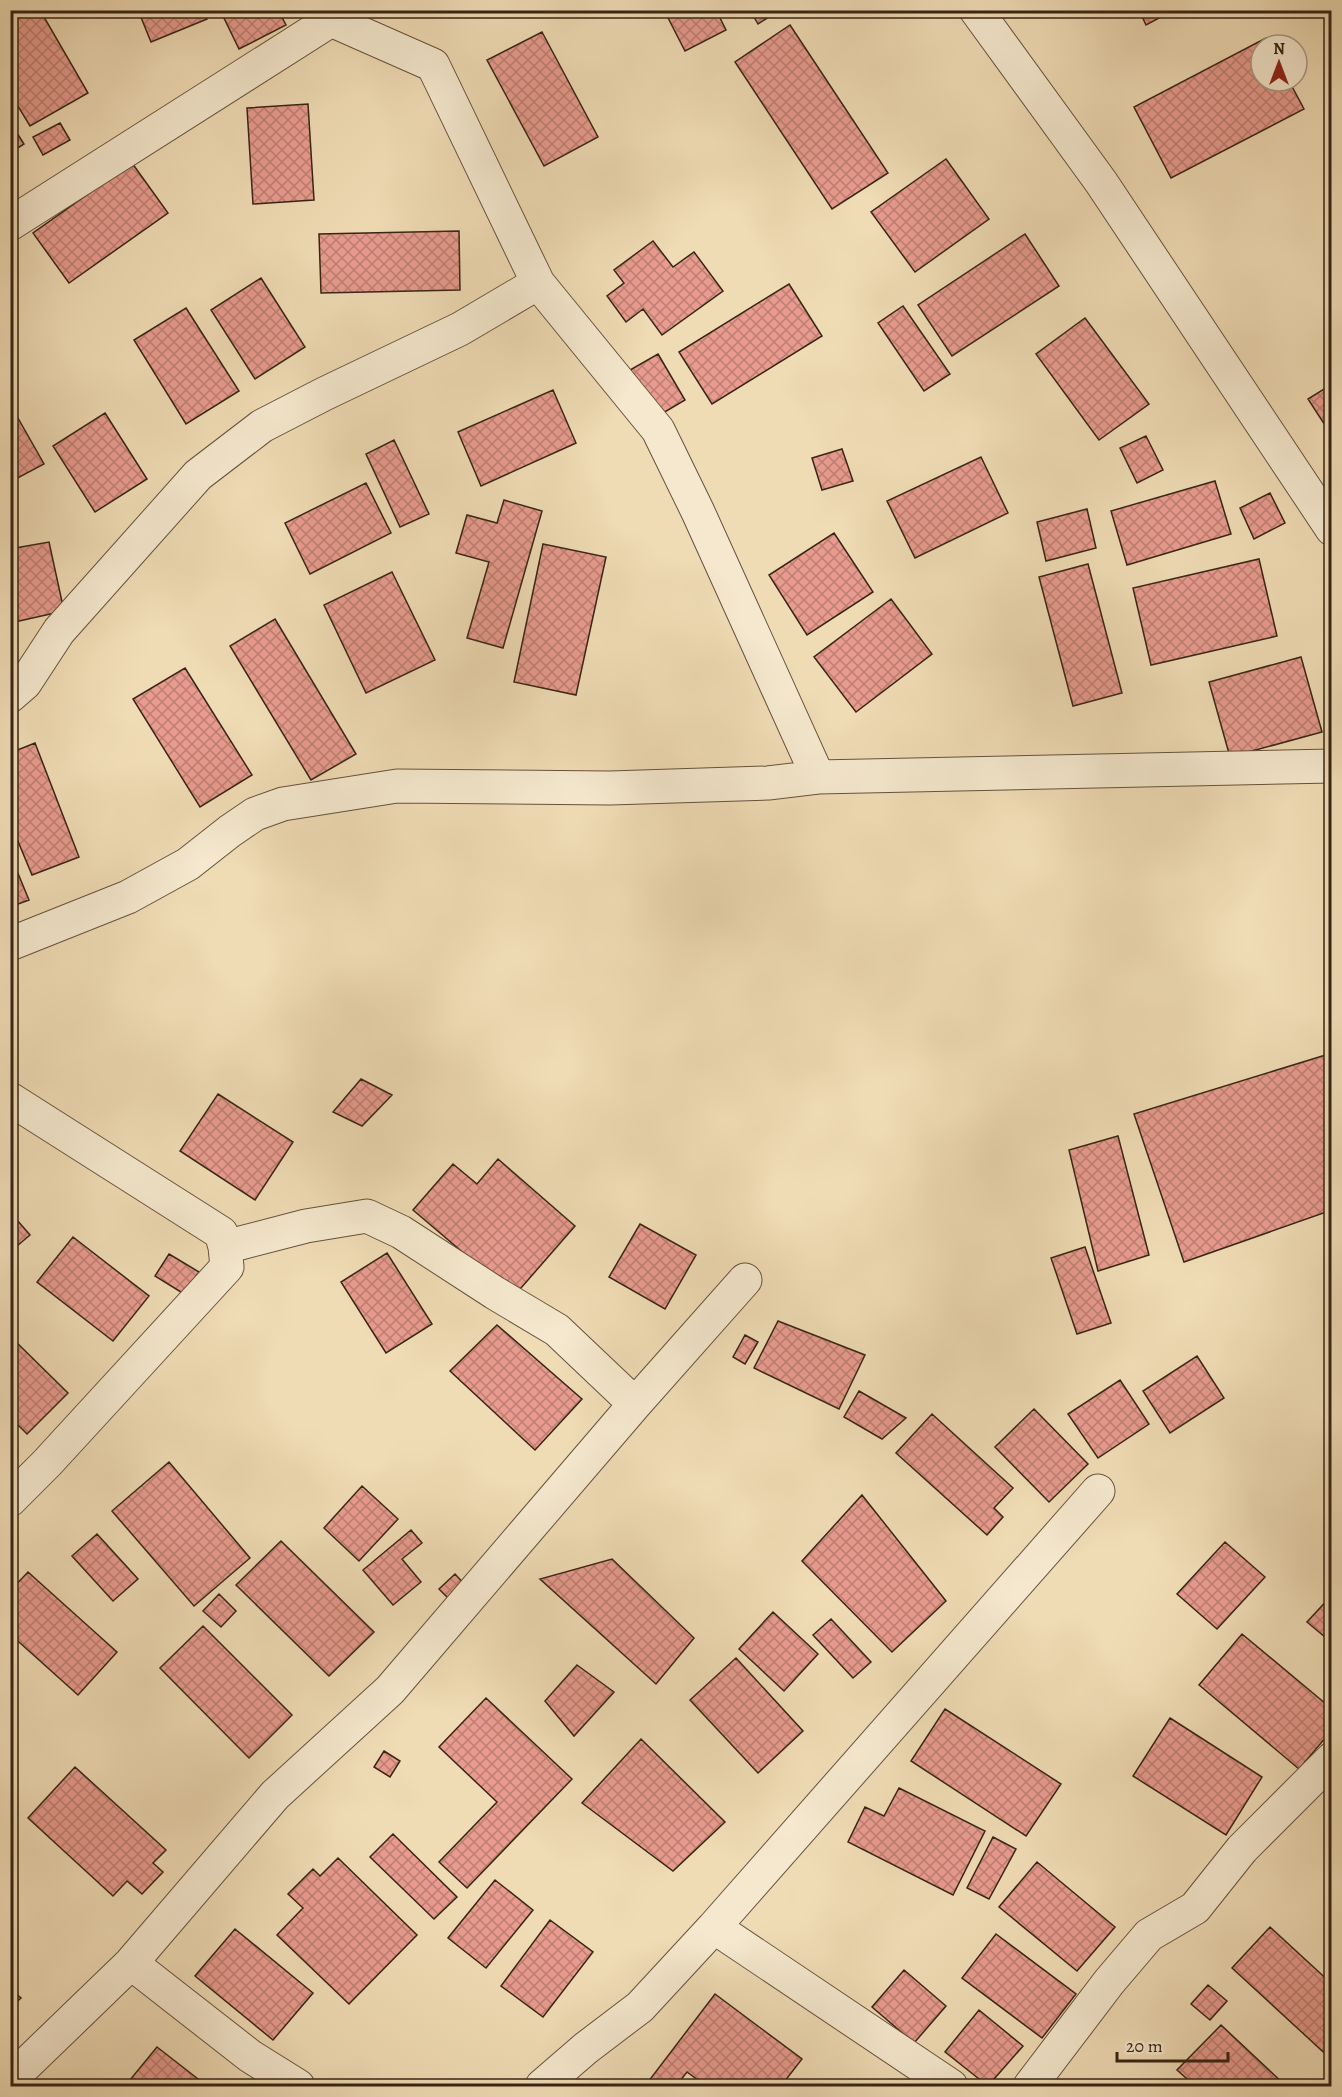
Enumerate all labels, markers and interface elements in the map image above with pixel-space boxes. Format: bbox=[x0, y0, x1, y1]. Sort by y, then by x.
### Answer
north arrow bbox=[1249, 33, 1309, 93]
text: N bbox=[1273, 38, 1285, 60]
scale bar bbox=[1117, 2025, 1228, 2063]
text: 20 m bbox=[1126, 2034, 1163, 2058]

